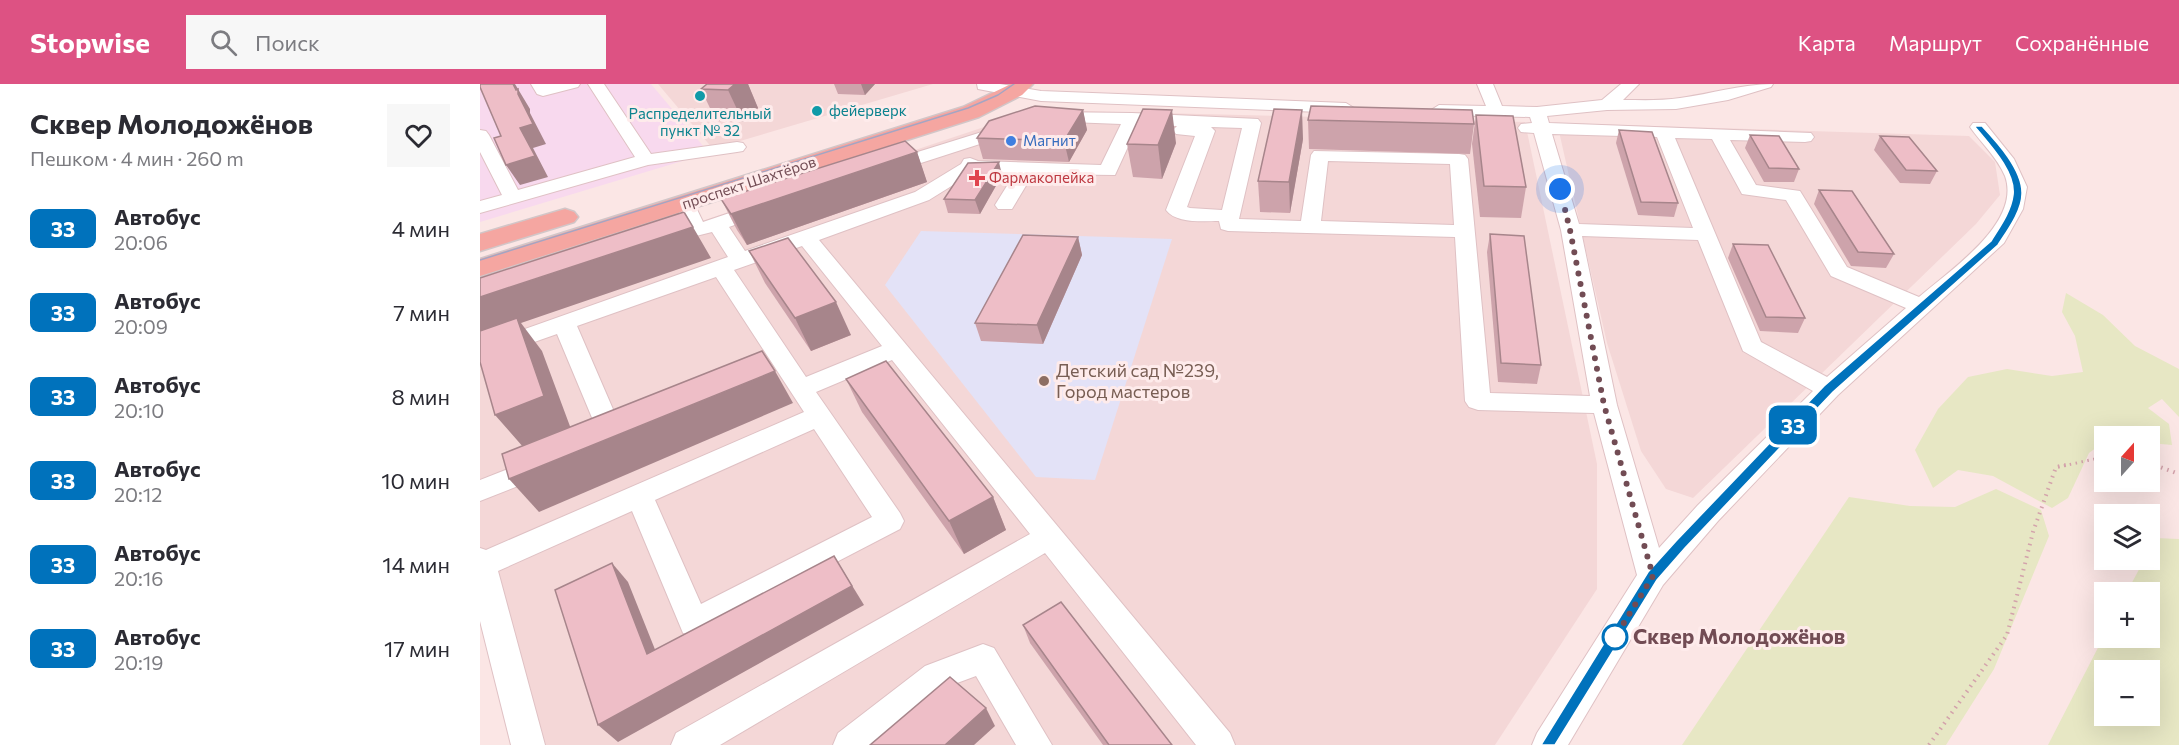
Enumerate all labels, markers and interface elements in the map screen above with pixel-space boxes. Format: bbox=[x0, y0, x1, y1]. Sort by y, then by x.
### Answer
search box bbox=[186, 15, 606, 69]
text: Stopwise bbox=[30, 25, 150, 59]
icon: search bbox=[207, 26, 240, 59]
text: Поиск bbox=[255, 29, 320, 56]
text: Карта bbox=[1798, 30, 1856, 55]
text: Маршрут bbox=[1889, 30, 1982, 55]
text: Сохранённые bbox=[2015, 30, 2149, 55]
marker: Распределительный пункт № 32 bbox=[693, 89, 707, 103]
place label: фейерверк bbox=[829, 101, 907, 119]
button: heart bbox=[387, 104, 450, 167]
place label: Распределительный пункт № 32 bbox=[628, 104, 772, 139]
marker: фейерверк bbox=[810, 104, 824, 118]
text: Сквер Молодожёнов bbox=[30, 106, 313, 140]
place label: Магнит bbox=[1023, 131, 1076, 149]
marker: Магнит bbox=[1004, 134, 1018, 148]
text: Пешком · 4 мин · 260 m bbox=[30, 146, 244, 170]
street label: проспект Шахтёров bbox=[679, 152, 818, 212]
place label: Фармакопейка bbox=[989, 168, 1094, 186]
marker: Фармакопейка bbox=[970, 171, 984, 185]
your location bbox=[1545, 174, 1575, 204]
text: Автобус bbox=[114, 203, 201, 230]
text: 4 мин bbox=[392, 215, 450, 242]
text: 33 bbox=[51, 216, 75, 241]
text: 20:06 bbox=[114, 230, 168, 254]
text: Автобус bbox=[114, 287, 201, 314]
text: 7 мин bbox=[393, 299, 450, 326]
text: 33 bbox=[51, 300, 75, 325]
text: 20:09 bbox=[114, 314, 168, 338]
place label: Детский сад №239, Город мастеров bbox=[1056, 359, 1219, 402]
text: Автобус bbox=[114, 371, 201, 398]
marker: Детский сад №239, Город мастеров bbox=[1037, 374, 1051, 388]
text: 8 мин bbox=[392, 383, 450, 410]
text: 33 bbox=[51, 384, 75, 409]
text: 20:10 bbox=[114, 398, 164, 422]
line badge: 33 bbox=[1766, 406, 1820, 444]
text: 33 bbox=[1781, 413, 1805, 438]
north arrow bbox=[2094, 426, 2160, 492]
map controls bbox=[2094, 426, 2160, 726]
text: Автобус bbox=[114, 455, 201, 482]
text: 10 мин bbox=[381, 467, 450, 494]
text: 33 bbox=[51, 468, 75, 493]
text: 20:12 bbox=[114, 482, 162, 506]
button: layers bbox=[2094, 504, 2160, 570]
text: Автобус bbox=[114, 539, 201, 566]
text: 14 мин bbox=[382, 551, 450, 578]
text: 33 bbox=[51, 552, 75, 577]
text: 20:16 bbox=[114, 566, 164, 590]
button: + bbox=[2094, 582, 2160, 648]
text: Автобус bbox=[114, 623, 201, 650]
place label: Сквер Молодожёнов bbox=[1633, 623, 1845, 648]
marker: Сквер Молодожёнов bbox=[1602, 624, 1628, 650]
text: 17 мин bbox=[384, 635, 450, 662]
text: 33 bbox=[51, 636, 75, 661]
text: 20:19 bbox=[114, 650, 164, 674]
button: − bbox=[2094, 660, 2160, 726]

